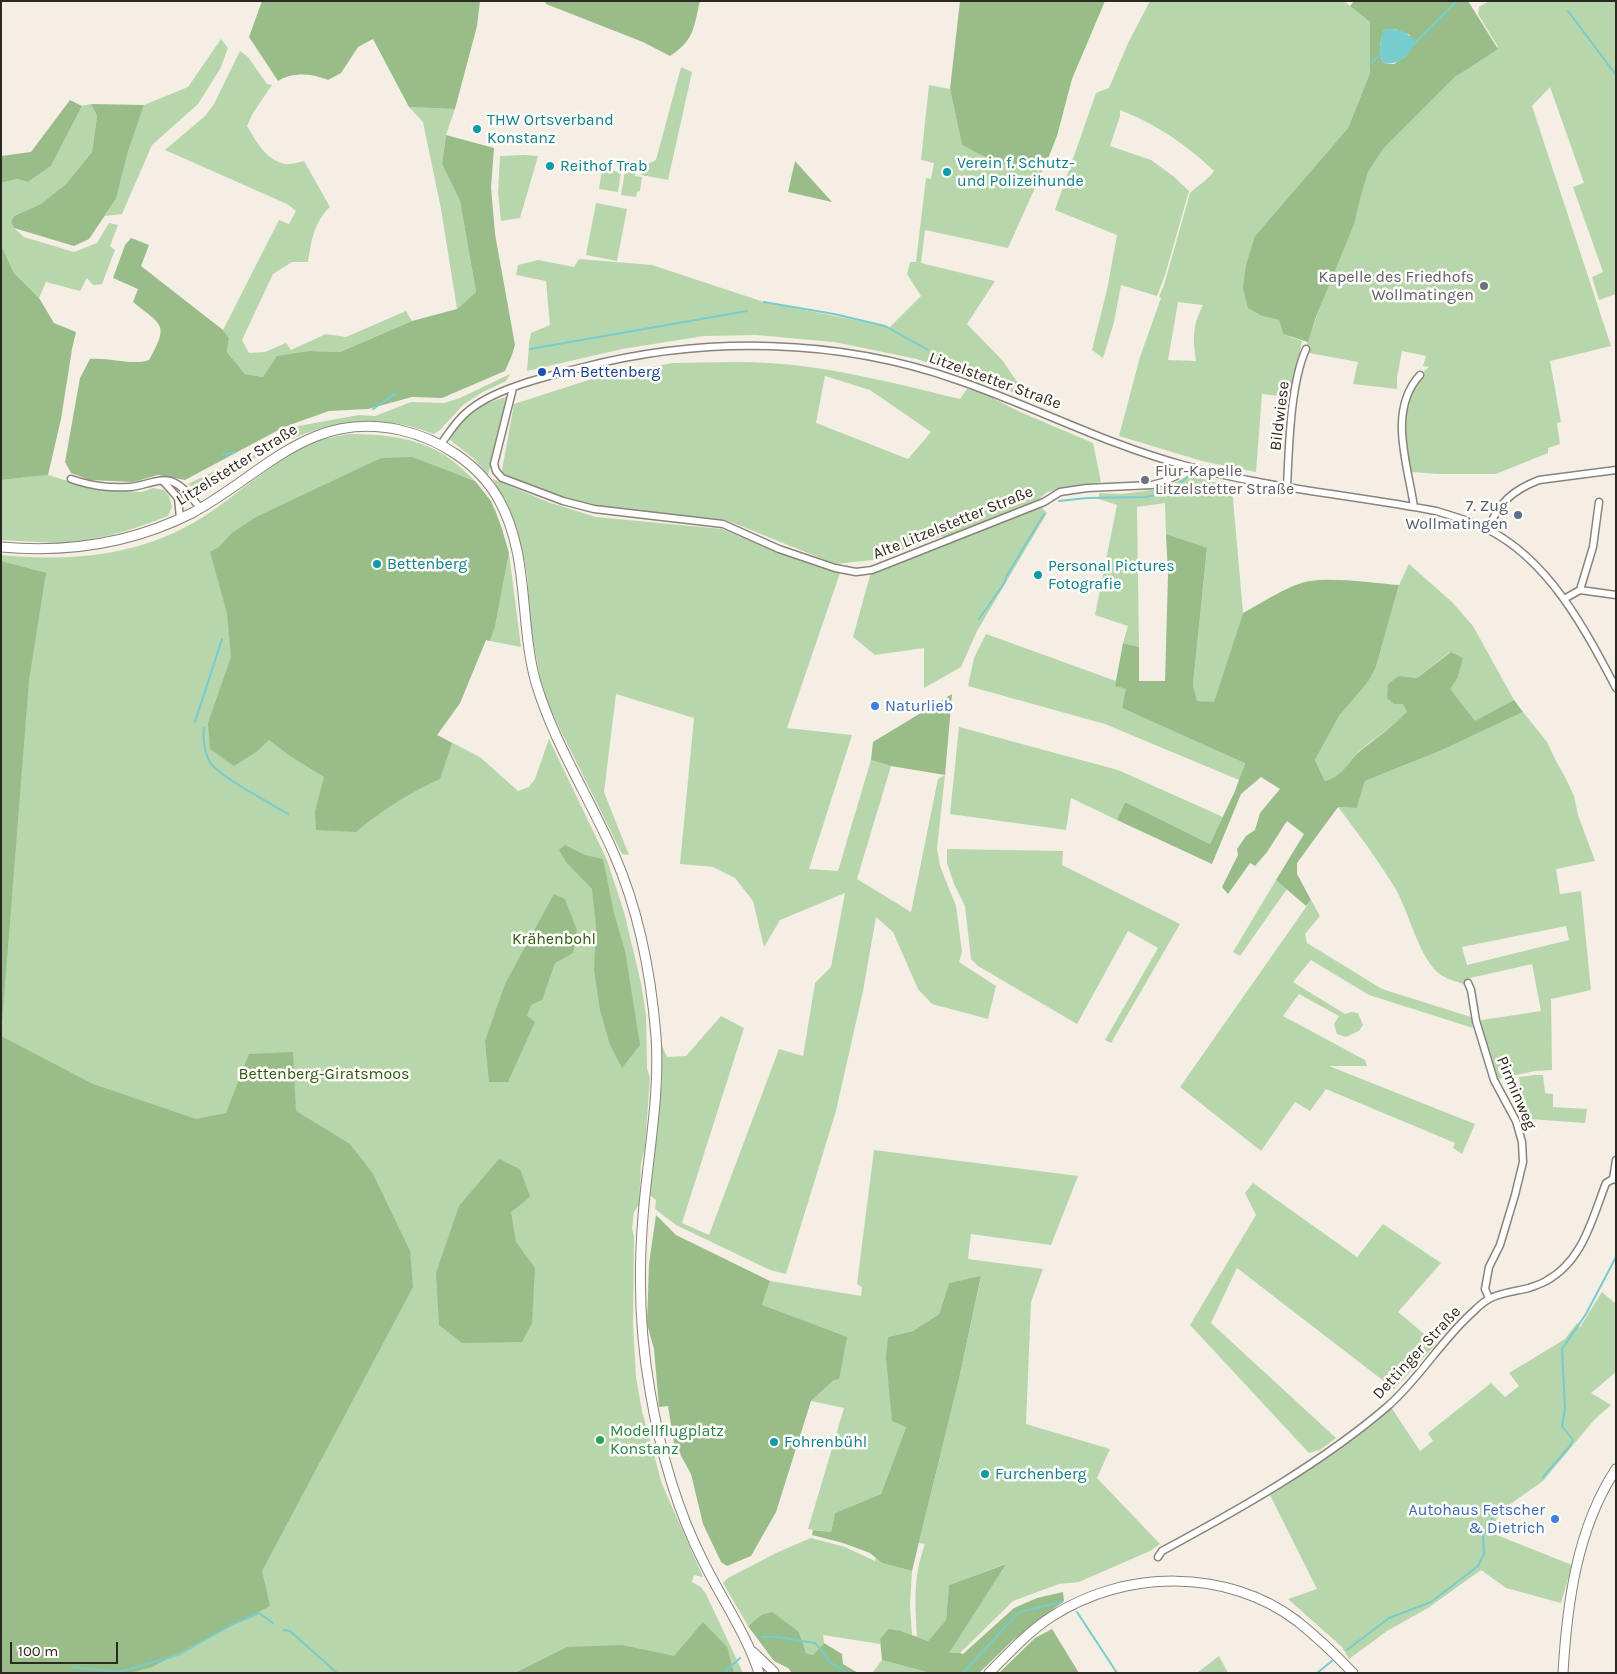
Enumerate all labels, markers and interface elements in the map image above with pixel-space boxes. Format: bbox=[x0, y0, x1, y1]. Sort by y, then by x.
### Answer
place label: THW Ortsverband Konstanz bbox=[487, 110, 614, 148]
marker: THW Ortsverband Konstanz bbox=[471, 123, 483, 135]
place label: Verein f. Schutz- und Polizeihunde bbox=[957, 153, 1084, 191]
place label: Reithof Trab bbox=[560, 156, 647, 176]
marker: Reithof Trab bbox=[544, 160, 556, 172]
marker: Verein f. Schutz- und Polizeihunde bbox=[941, 166, 953, 178]
place label: Kapelle des Friedhofs Wollmatingen bbox=[1318, 267, 1474, 305]
marker: Kapelle des Friedhofs Wollmatingen bbox=[1478, 280, 1490, 292]
street label: Litzelstetter Straße bbox=[926, 348, 1064, 414]
place label: Am Bettenberg bbox=[552, 362, 660, 382]
marker: Am Bettenberg bbox=[536, 366, 548, 378]
street label: Bildwiese bbox=[1266, 380, 1294, 452]
street label: Litzelstetter Straße bbox=[173, 420, 301, 510]
place label: Flur-Kapelle Litzelstetter Straße bbox=[1155, 461, 1294, 499]
marker: Flur-Kapelle Litzelstetter Straße bbox=[1139, 474, 1151, 486]
street label: Alte Litzelstetter Straße bbox=[870, 482, 1036, 564]
place label: 7. Zug Wollmatingen bbox=[1405, 496, 1508, 534]
marker: 7. Zug Wollmatingen bbox=[1512, 509, 1524, 521]
place label: Bettenberg bbox=[387, 554, 467, 574]
place label: Personal Pictures Fotografie bbox=[1048, 556, 1175, 594]
marker: Bettenberg bbox=[371, 558, 383, 570]
marker: Personal Pictures Fotografie bbox=[1032, 569, 1044, 581]
place label: Naturlieb bbox=[885, 696, 953, 716]
marker: Naturlieb bbox=[869, 700, 881, 712]
park label: Krähenbohl bbox=[512, 929, 596, 949]
street label: Pirminweg bbox=[1492, 1054, 1540, 1132]
park label: Bettenberg-Giratsmoos bbox=[239, 1064, 409, 1084]
street label: Dettinger Straße bbox=[1369, 1302, 1465, 1404]
place label: Modellflugplatz Konstanz bbox=[610, 1421, 724, 1459]
place label: Fohrenbühl bbox=[784, 1432, 867, 1452]
marker: Modellflugplatz Konstanz bbox=[594, 1434, 606, 1446]
marker: Fohrenbühl bbox=[768, 1436, 780, 1448]
place label: Furchenberg bbox=[995, 1464, 1087, 1484]
marker: Furchenberg bbox=[979, 1468, 991, 1480]
place label: Autohaus Fetscher & Dietrich bbox=[1409, 1500, 1545, 1538]
marker: Autohaus Fetscher & Dietrich bbox=[1549, 1513, 1561, 1525]
scale bar bbox=[12, 1632, 120, 1664]
text: 100 m bbox=[18, 1642, 58, 1660]

